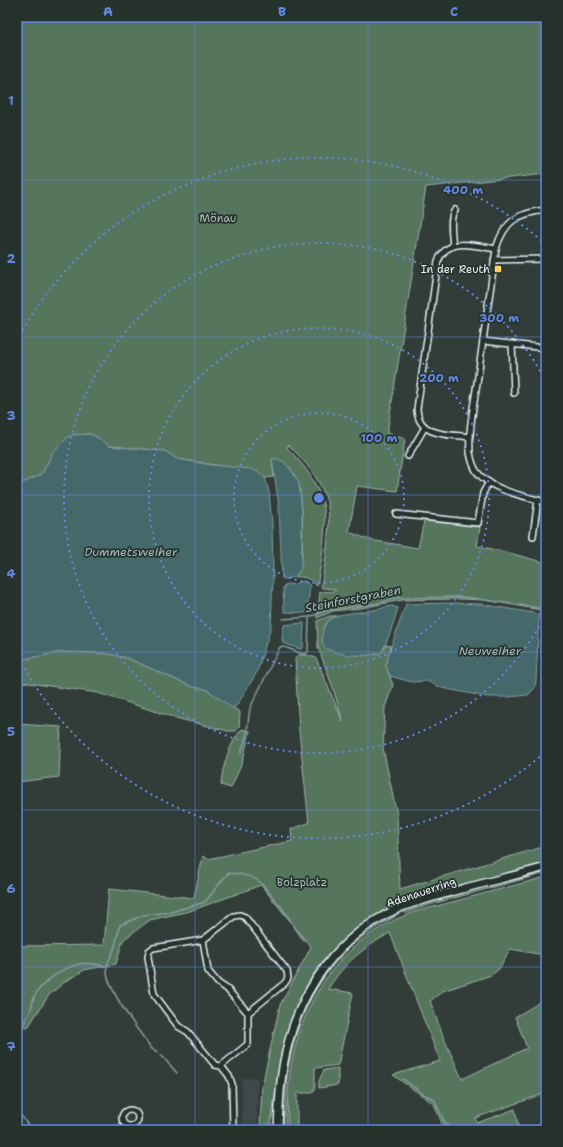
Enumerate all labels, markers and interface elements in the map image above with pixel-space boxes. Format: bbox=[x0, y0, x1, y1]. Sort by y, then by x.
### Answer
text: A bbox=[103, 3, 113, 20]
text: B bbox=[278, 3, 286, 20]
text: C bbox=[450, 3, 458, 20]
text: 1 bbox=[8, 92, 14, 109]
text: 400 m bbox=[443, 182, 483, 198]
park label: Mönau bbox=[200, 211, 236, 226]
text: 2 bbox=[6, 250, 16, 267]
place label: In der Reuth bbox=[421, 262, 490, 277]
marker: In der Reuth bbox=[493, 264, 503, 274]
text: 300 m bbox=[479, 310, 519, 326]
text: 200 m bbox=[419, 370, 459, 386]
text: 3 bbox=[6, 407, 16, 424]
text: 100 m bbox=[361, 430, 398, 446]
centre of rings bbox=[312, 491, 326, 505]
water label: Dummetsweiher bbox=[84, 544, 178, 560]
text: 4 bbox=[6, 565, 16, 582]
water label: Steinforstgraben bbox=[304, 582, 402, 616]
water label: Neuweiher bbox=[459, 643, 522, 659]
text: 5 bbox=[7, 723, 15, 740]
street label: Adenauerring bbox=[384, 873, 458, 911]
park label: Bolzplatz bbox=[277, 875, 327, 890]
text: 6 bbox=[6, 880, 16, 897]
text: 7 bbox=[6, 1038, 16, 1055]

